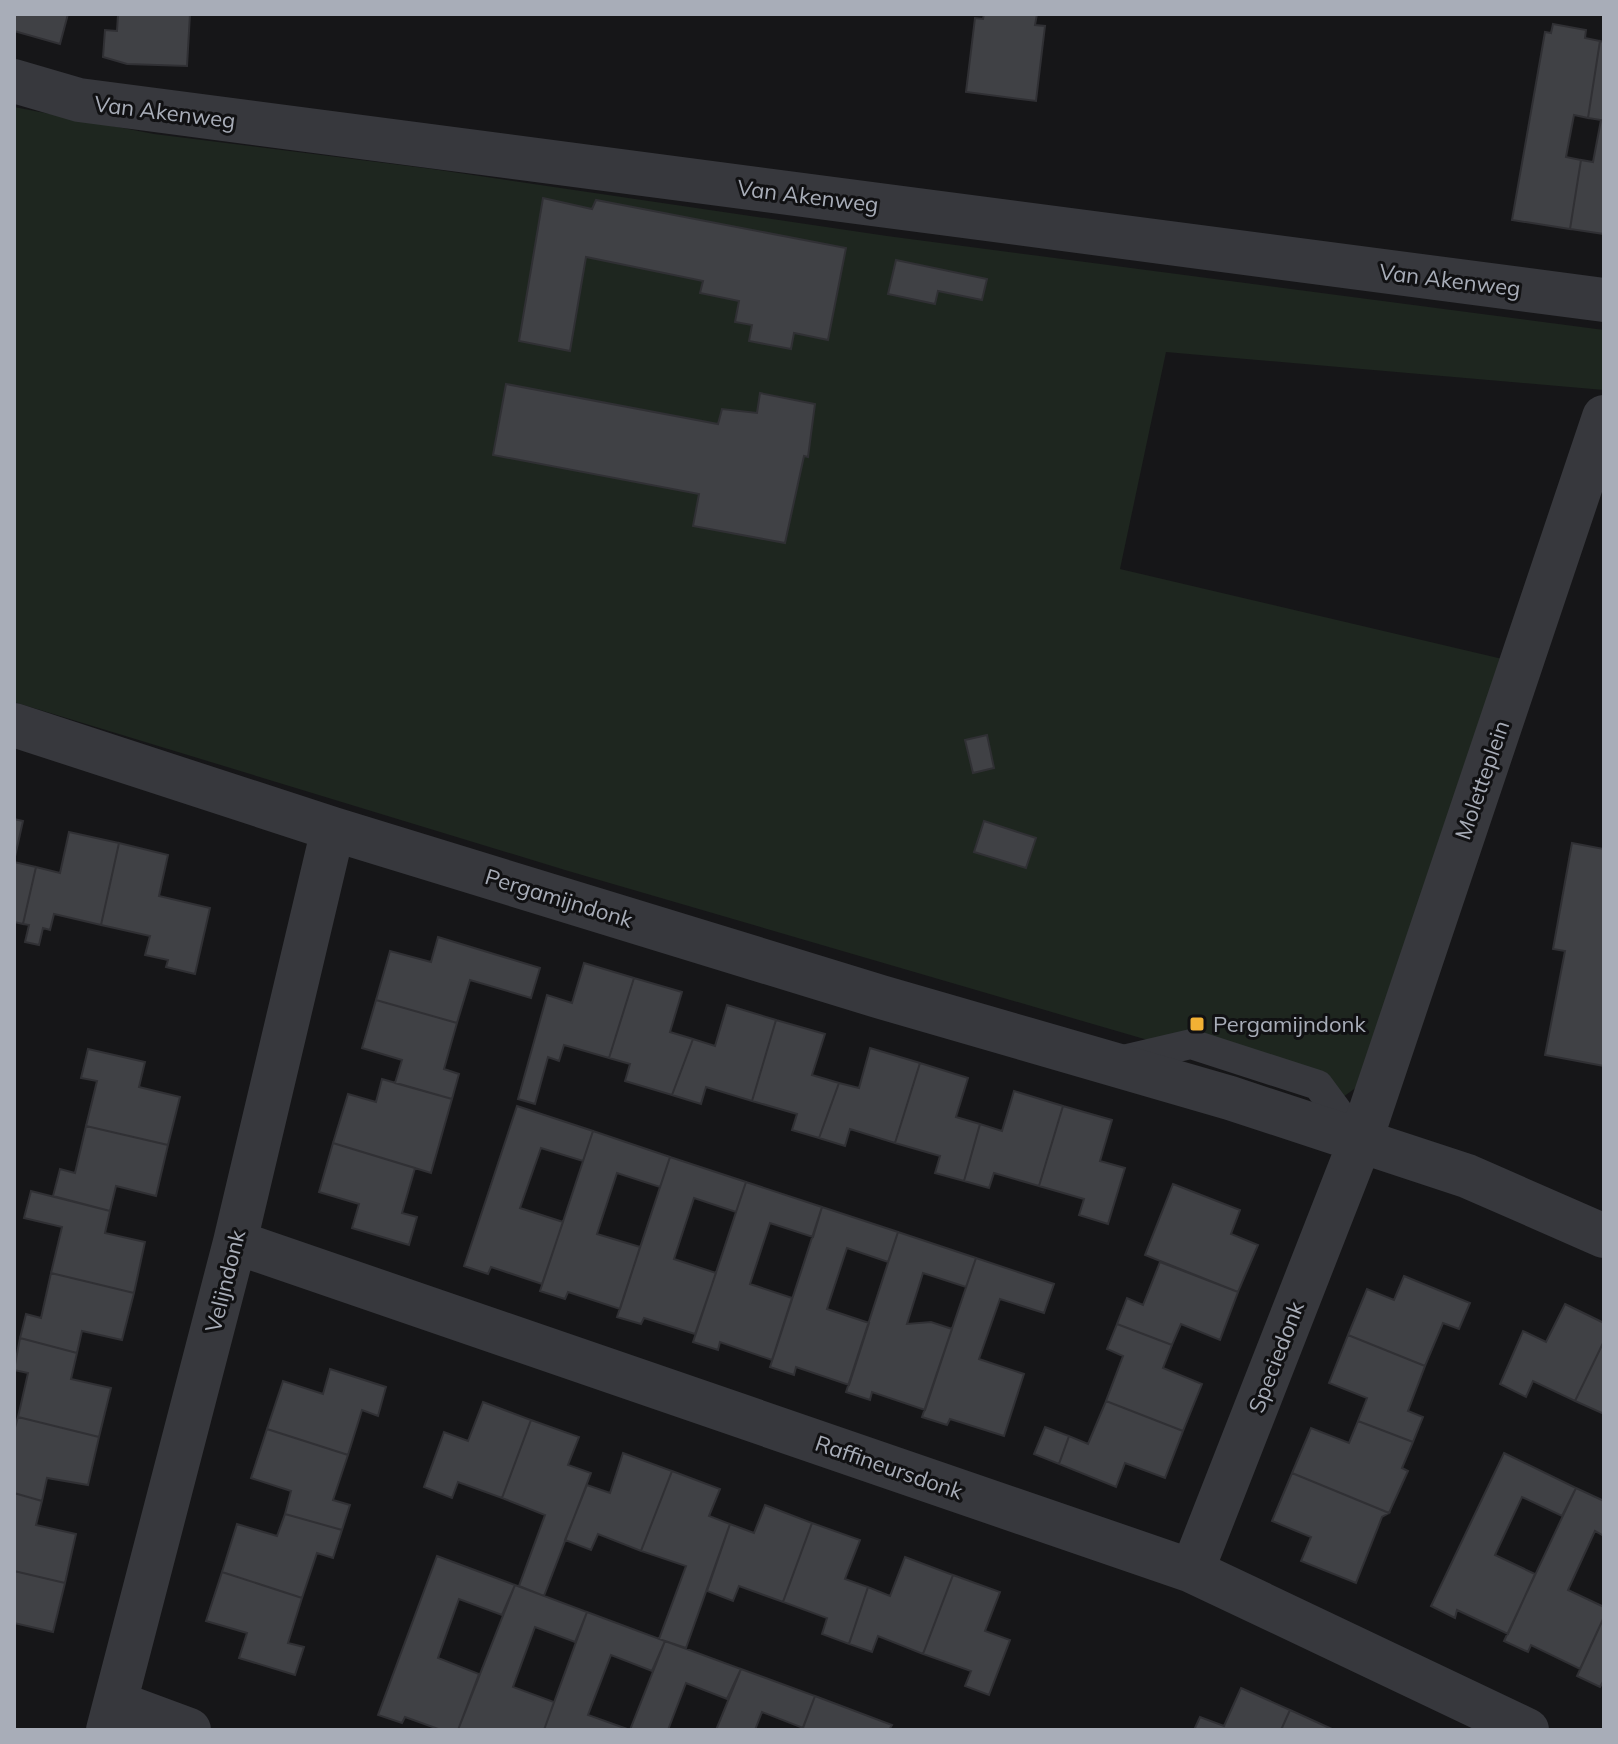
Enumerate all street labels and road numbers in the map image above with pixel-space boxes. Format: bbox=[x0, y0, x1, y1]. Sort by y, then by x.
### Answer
street label: Van Akenweg bbox=[93, 89, 237, 135]
street label: Van Akenweg bbox=[736, 173, 880, 219]
street label: Van Akenweg bbox=[1378, 257, 1522, 303]
street label: Moletteplein bbox=[1449, 717, 1515, 843]
street label: Pergamijndonk bbox=[482, 862, 637, 934]
street label: Velijndonk bbox=[199, 1226, 251, 1335]
street label: Speciedonk bbox=[1242, 1297, 1310, 1417]
street label: Raffineursdonk bbox=[811, 1429, 967, 1506]

